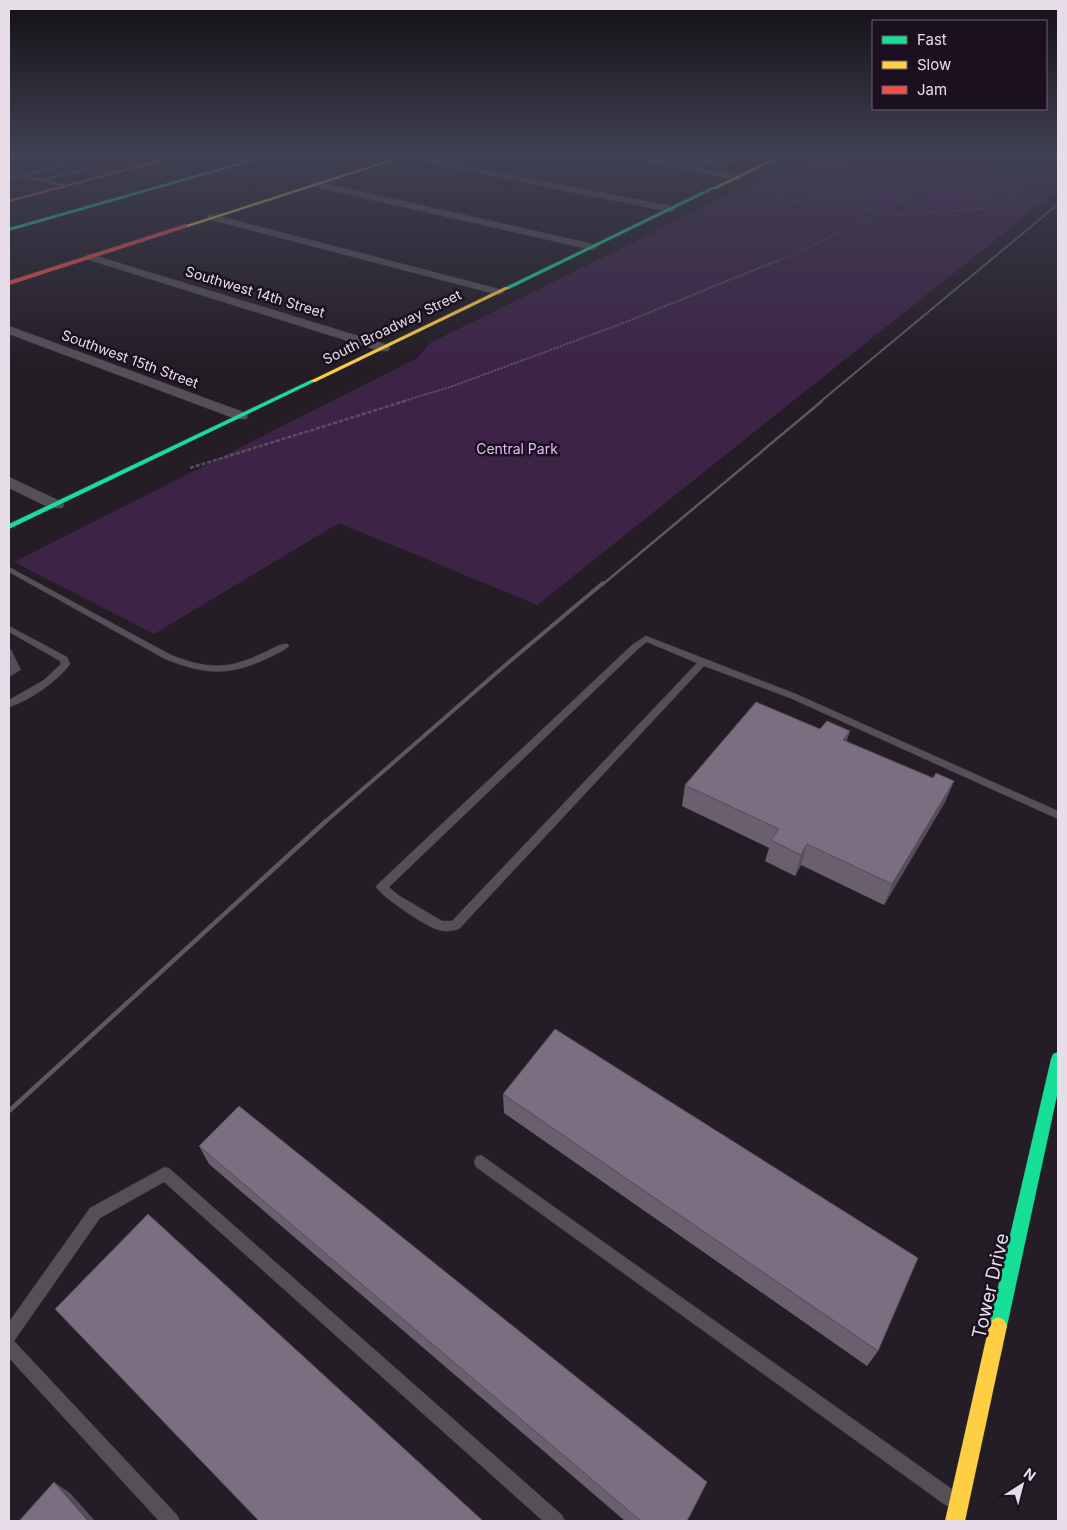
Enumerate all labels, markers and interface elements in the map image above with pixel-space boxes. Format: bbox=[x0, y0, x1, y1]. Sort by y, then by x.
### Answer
legend bbox=[872, 20, 1047, 110]
text: Fast bbox=[917, 30, 947, 49]
text: Slow bbox=[917, 55, 951, 74]
text: Jam bbox=[917, 80, 947, 99]
street label: Southwest 14th Street bbox=[183, 262, 327, 321]
street label: South Broadway Street bbox=[320, 285, 464, 368]
street label: Southwest 15th Street bbox=[59, 326, 201, 391]
park label: Central Park bbox=[476, 440, 558, 457]
street label: Tower Drive bbox=[967, 1231, 1014, 1341]
north arrow bbox=[997, 1460, 1047, 1510]
text: N bbox=[1021, 1464, 1039, 1484]

